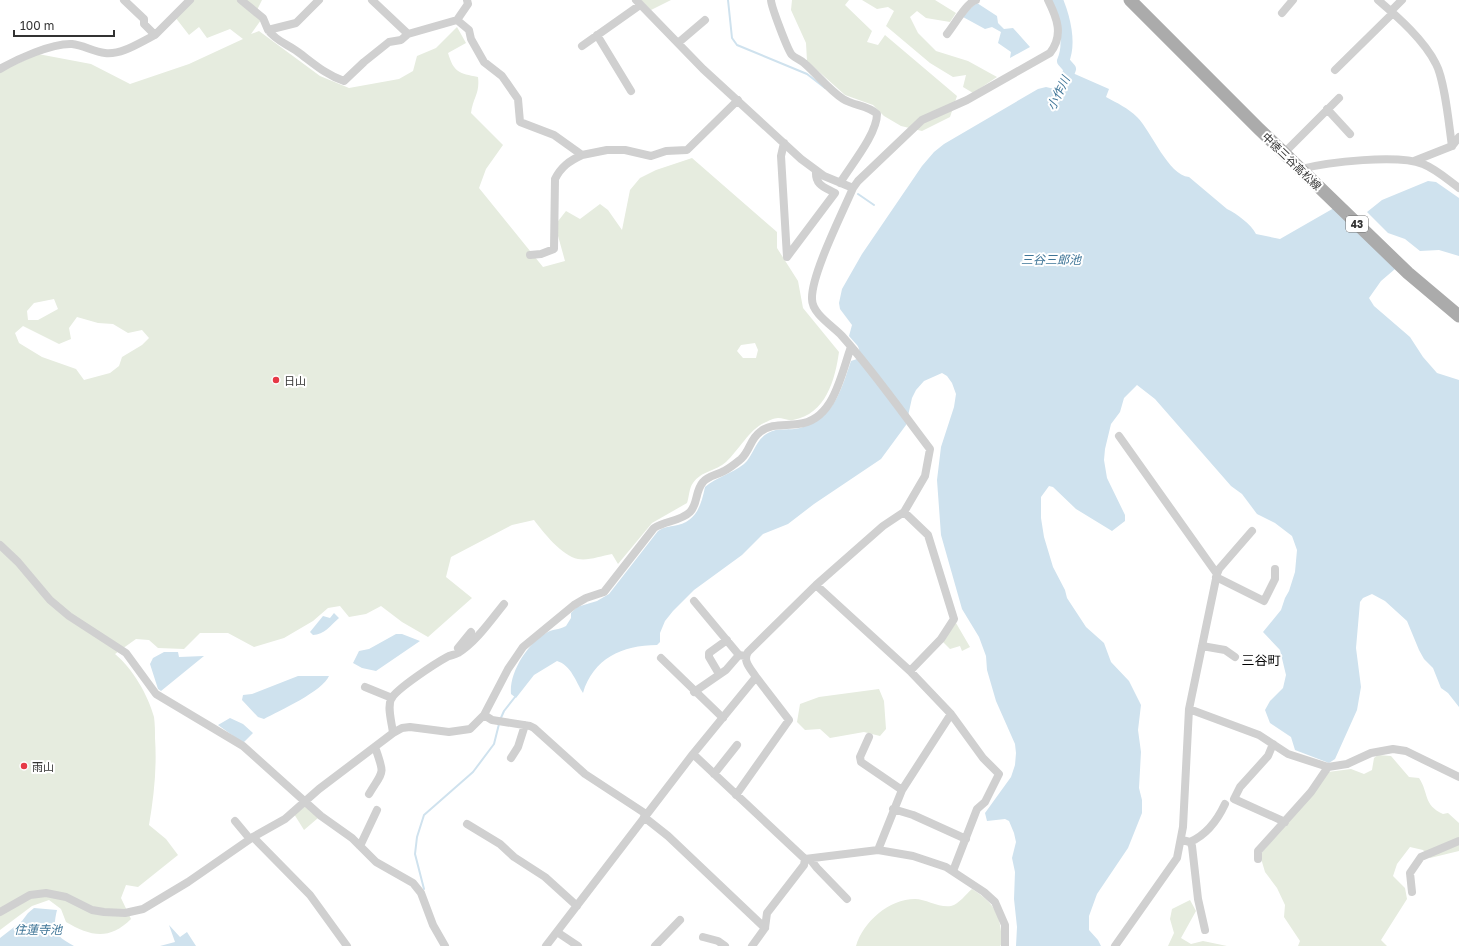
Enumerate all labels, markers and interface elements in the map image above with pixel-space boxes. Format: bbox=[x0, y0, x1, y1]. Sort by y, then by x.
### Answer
scale bar bbox=[14, 12, 114, 38]
text: 100 m bbox=[20, 18, 54, 33]
water label: 小作川 bbox=[1043, 72, 1074, 112]
street label: 中徳三谷高松線 bbox=[1260, 130, 1324, 192]
road number: 43 bbox=[1346, 216, 1368, 232]
water label: 三谷三郎池 bbox=[1021, 252, 1082, 267]
place label: 日山 bbox=[284, 374, 306, 387]
marker: 日山 bbox=[271, 375, 281, 385]
district label: 三谷町 bbox=[1241, 652, 1281, 668]
place label: 雨山 bbox=[32, 760, 54, 773]
marker: 雨山 bbox=[19, 761, 29, 771]
water label: 住蓮寺池 bbox=[14, 922, 63, 937]

